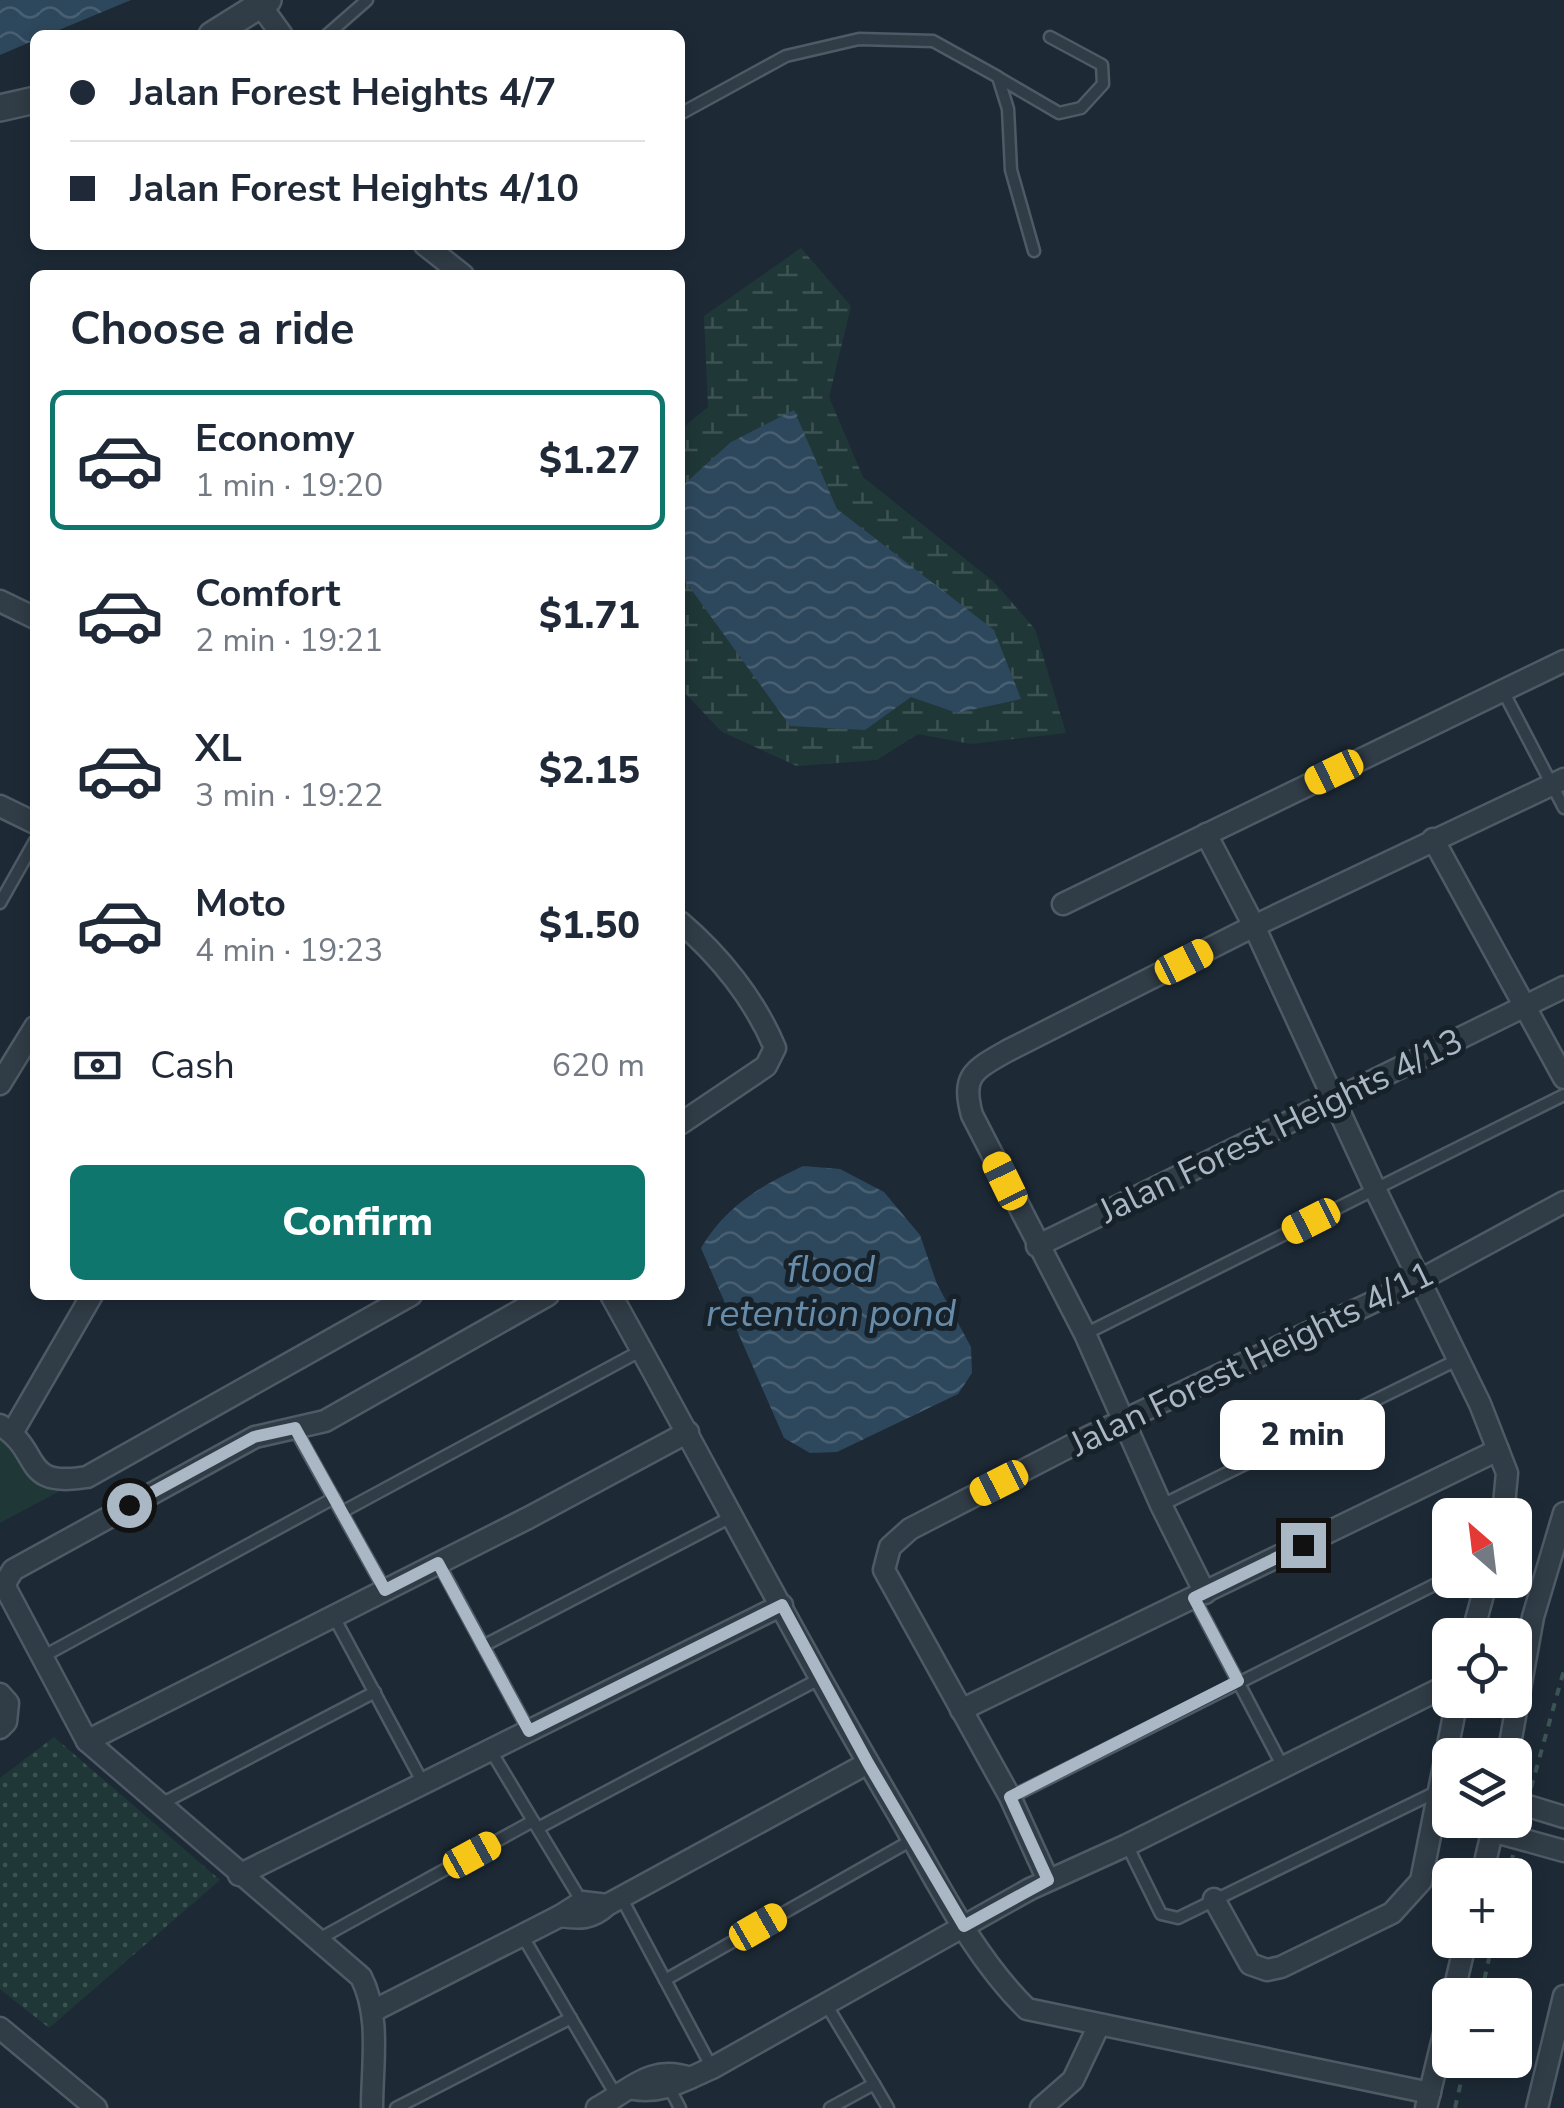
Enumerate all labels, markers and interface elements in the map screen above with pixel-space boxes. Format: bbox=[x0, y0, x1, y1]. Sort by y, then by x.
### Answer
text: Jalan Forest Heights 4/7 bbox=[130, 67, 556, 118]
text: Jalan Forest Heights 4/10 bbox=[130, 163, 579, 214]
text: Choose a ride bbox=[70, 299, 355, 360]
text: Economy bbox=[195, 413, 354, 464]
icon: car bbox=[75, 415, 165, 505]
text: $1.27 bbox=[539, 435, 640, 486]
text: 1 min · 19:20 bbox=[195, 464, 383, 507]
text: Comfort bbox=[195, 568, 340, 619]
icon: car bbox=[75, 570, 165, 660]
text: $1.71 bbox=[539, 590, 640, 641]
text: 2 min · 19:21 bbox=[195, 619, 383, 662]
text: XL bbox=[195, 723, 242, 774]
icon: car bbox=[75, 725, 165, 815]
text: $2.15 bbox=[539, 745, 640, 796]
car bbox=[1300, 745, 1368, 799]
text: 3 min · 19:22 bbox=[195, 774, 383, 817]
text: Moto bbox=[195, 878, 286, 929]
icon: car bbox=[75, 880, 165, 970]
text: $1.50 bbox=[539, 900, 640, 951]
text: 4 min · 19:23 bbox=[195, 929, 383, 972]
car bbox=[1150, 935, 1218, 989]
street label: Jalan Forest Heights 4/13 bbox=[1090, 1017, 1471, 1235]
icon: cash bbox=[70, 1038, 125, 1093]
text: Cash bbox=[150, 1040, 235, 1091]
text: 620 m bbox=[552, 1044, 645, 1087]
car bbox=[978, 1147, 1032, 1215]
button: Confirm bbox=[70, 1165, 645, 1280]
car bbox=[1277, 1194, 1345, 1248]
water label: flood retention pond bbox=[706, 1244, 957, 1339]
street label: Jalan Forest Heights 4/11 bbox=[1061, 1250, 1442, 1468]
callout: 2 min bbox=[1220, 1400, 1386, 1470]
text: 2 min bbox=[1260, 1413, 1345, 1456]
car bbox=[965, 1456, 1033, 1510]
route start bbox=[107, 1483, 152, 1528]
north arrow bbox=[1432, 1498, 1532, 1598]
map controls bbox=[1432, 1498, 1532, 2078]
route end bbox=[1281, 1523, 1326, 1568]
button: locate bbox=[1432, 1618, 1532, 1718]
button: layers bbox=[1432, 1738, 1532, 1838]
car bbox=[438, 1827, 506, 1883]
button: + bbox=[1432, 1858, 1532, 1958]
car bbox=[725, 1899, 791, 1955]
button: − bbox=[1432, 1978, 1532, 2078]

